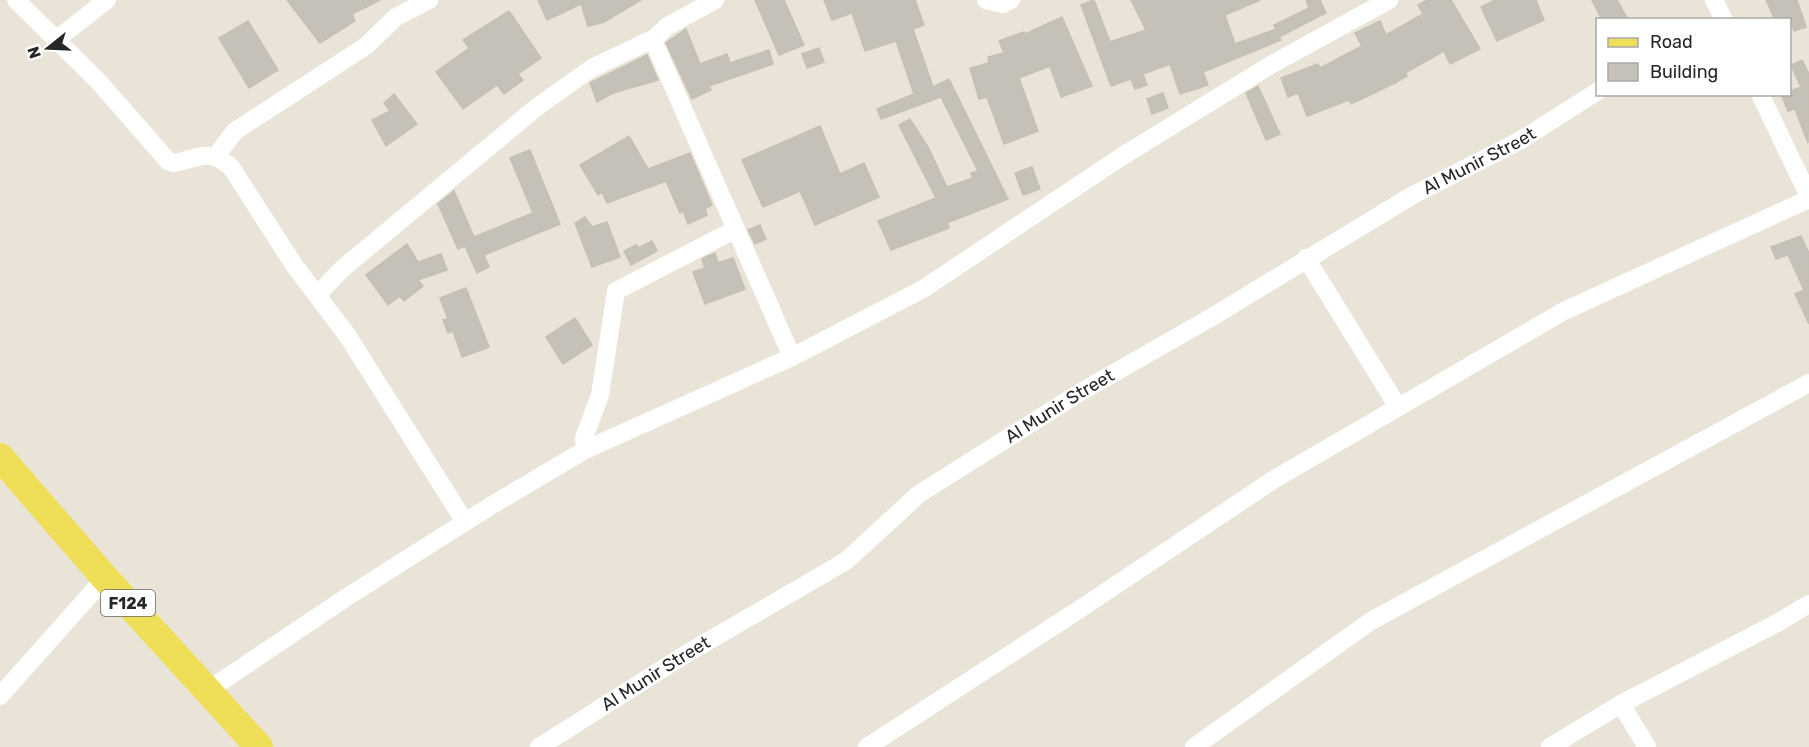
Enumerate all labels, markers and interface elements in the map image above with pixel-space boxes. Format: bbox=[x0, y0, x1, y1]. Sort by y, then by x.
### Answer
north arrow bbox=[18, 18, 78, 78]
legend bbox=[1596, 18, 1791, 96]
text: Road bbox=[1650, 31, 1693, 53]
text: N bbox=[23, 44, 45, 61]
text: Building bbox=[1650, 61, 1718, 83]
street label: Al Munir Street bbox=[1419, 123, 1540, 199]
street label: Al Munir Street bbox=[1001, 364, 1118, 448]
road number: F124 bbox=[101, 590, 155, 616]
street label: Al Munir Street bbox=[597, 631, 714, 716]

